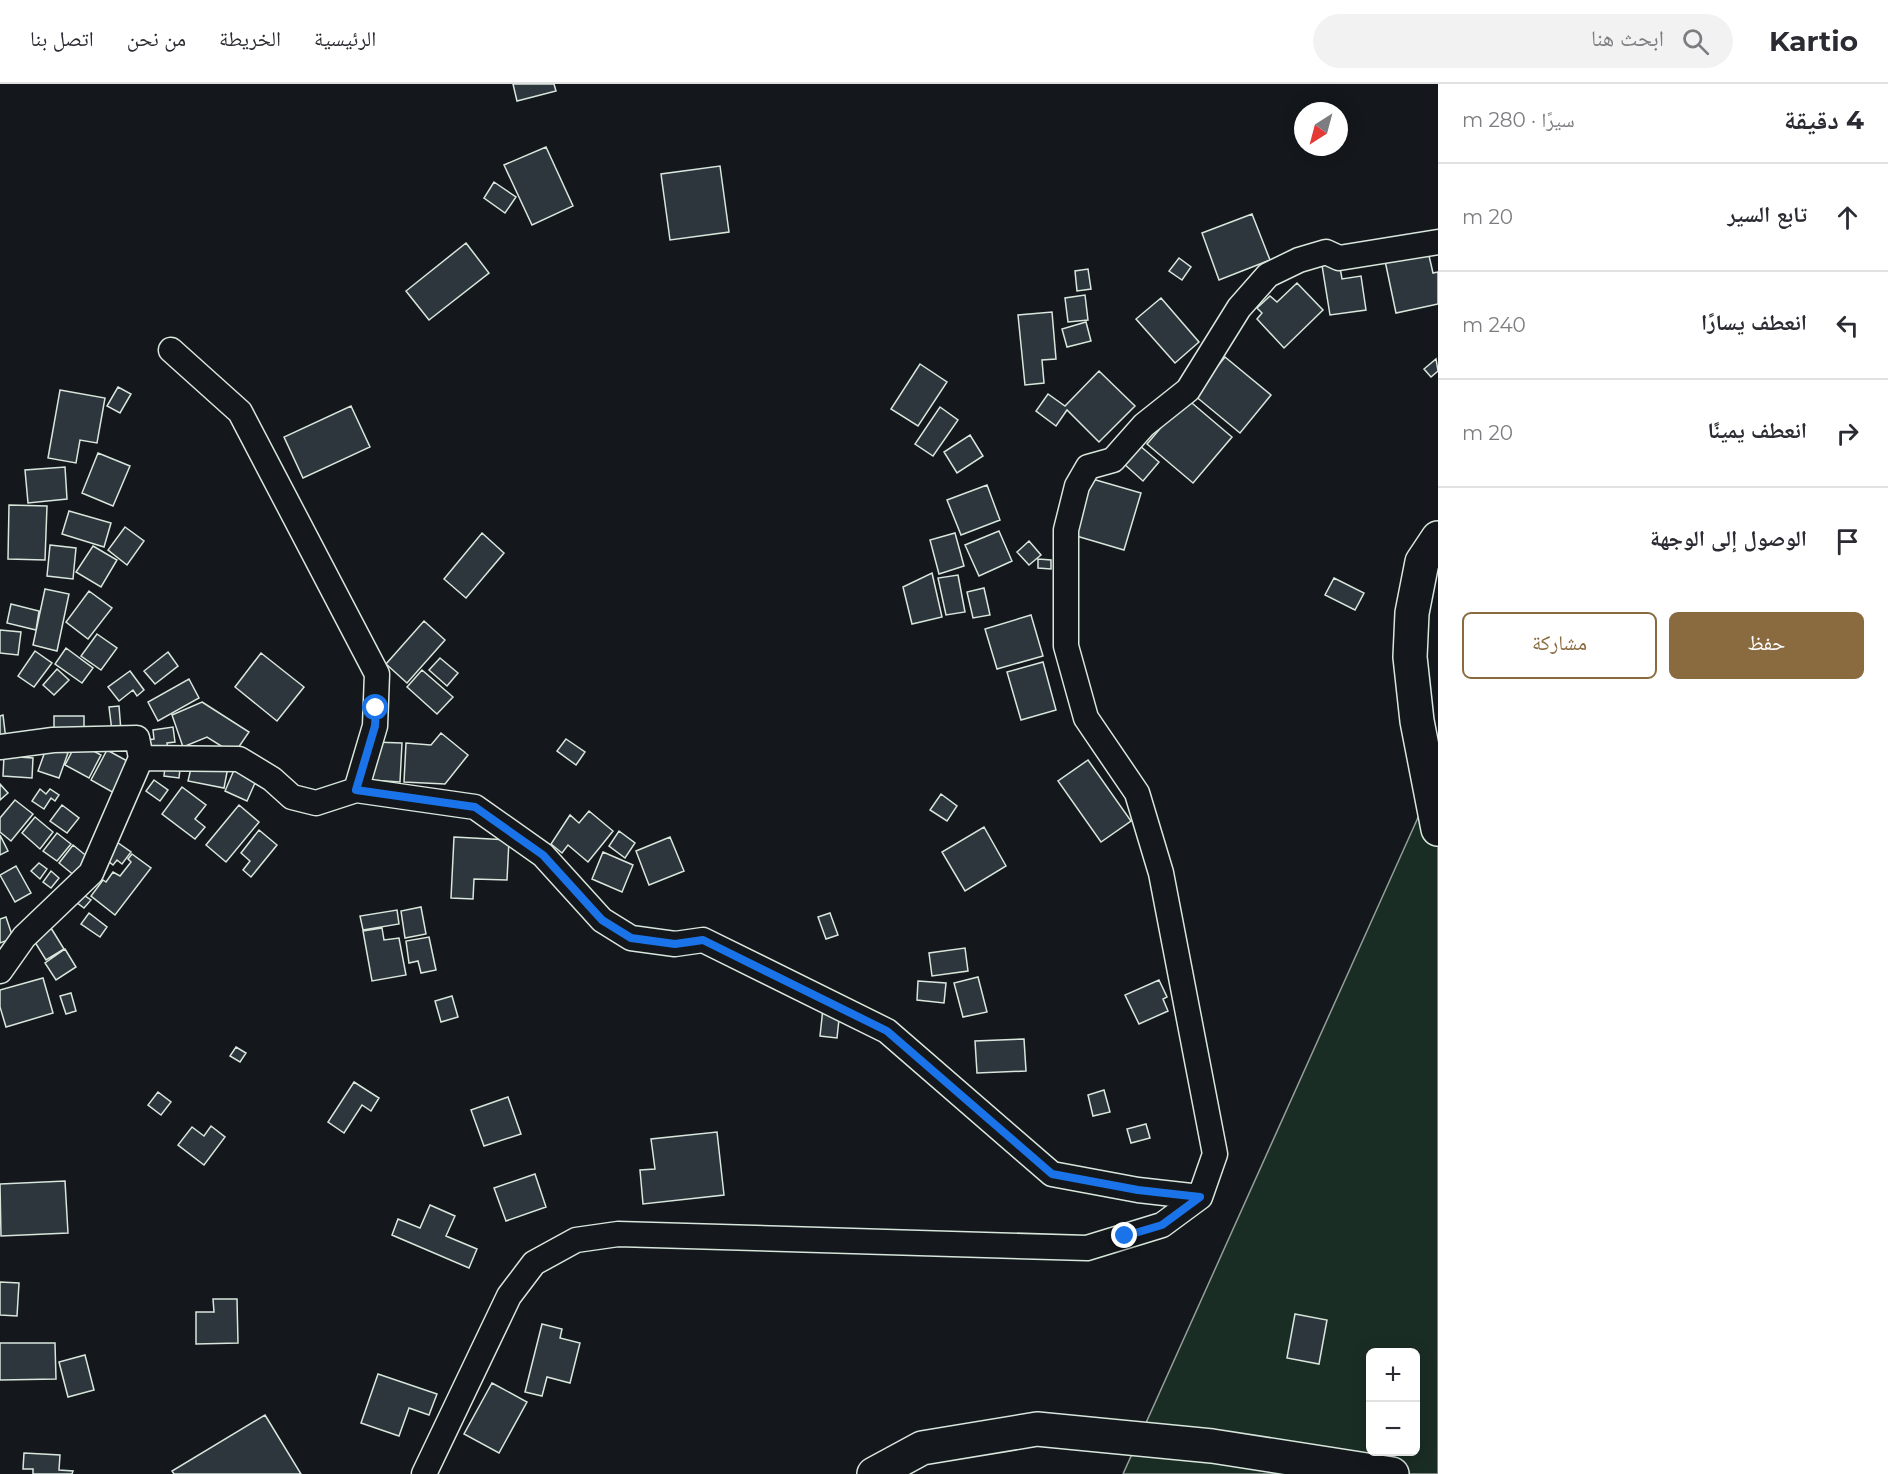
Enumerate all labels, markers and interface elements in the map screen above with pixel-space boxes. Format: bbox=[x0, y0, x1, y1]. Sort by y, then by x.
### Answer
search box bbox=[1313, 14, 1733, 68]
text: Kartio bbox=[1769, 24, 1858, 58]
text: ابحث هنا bbox=[1591, 25, 1664, 52]
icon: search bbox=[1679, 25, 1712, 58]
text: اتصل بنا bbox=[30, 26, 94, 51]
text: من نحن bbox=[127, 26, 186, 51]
text: الخريطة bbox=[219, 26, 281, 51]
text: الرئيسية bbox=[314, 26, 376, 51]
north arrow bbox=[1294, 102, 1348, 156]
text: 4 دقيقة bbox=[1784, 104, 1864, 136]
text: سيرًا · 280 m bbox=[1462, 108, 1575, 132]
text: تابع السير bbox=[1727, 201, 1807, 228]
icon: ahead bbox=[1831, 201, 1864, 234]
text: 20 m bbox=[1462, 205, 1513, 229]
text: انعطف يسارًا bbox=[1701, 309, 1807, 336]
icon: left bbox=[1831, 309, 1864, 342]
text: 240 m bbox=[1462, 313, 1526, 337]
text: انعطف يمينًا bbox=[1707, 417, 1807, 444]
icon: right bbox=[1831, 417, 1864, 450]
text: 20 m bbox=[1462, 421, 1513, 445]
text: الوصول إلى الوجهة bbox=[1650, 525, 1807, 552]
icon: arrive bbox=[1831, 525, 1864, 558]
button: مشاركة bbox=[1462, 612, 1657, 679]
button: حفظ bbox=[1669, 612, 1864, 679]
route start bbox=[362, 694, 388, 720]
route end bbox=[1111, 1222, 1137, 1248]
map controls bbox=[1366, 1348, 1420, 1456]
button: + bbox=[1366, 1348, 1420, 1402]
button: − bbox=[1366, 1402, 1420, 1456]

